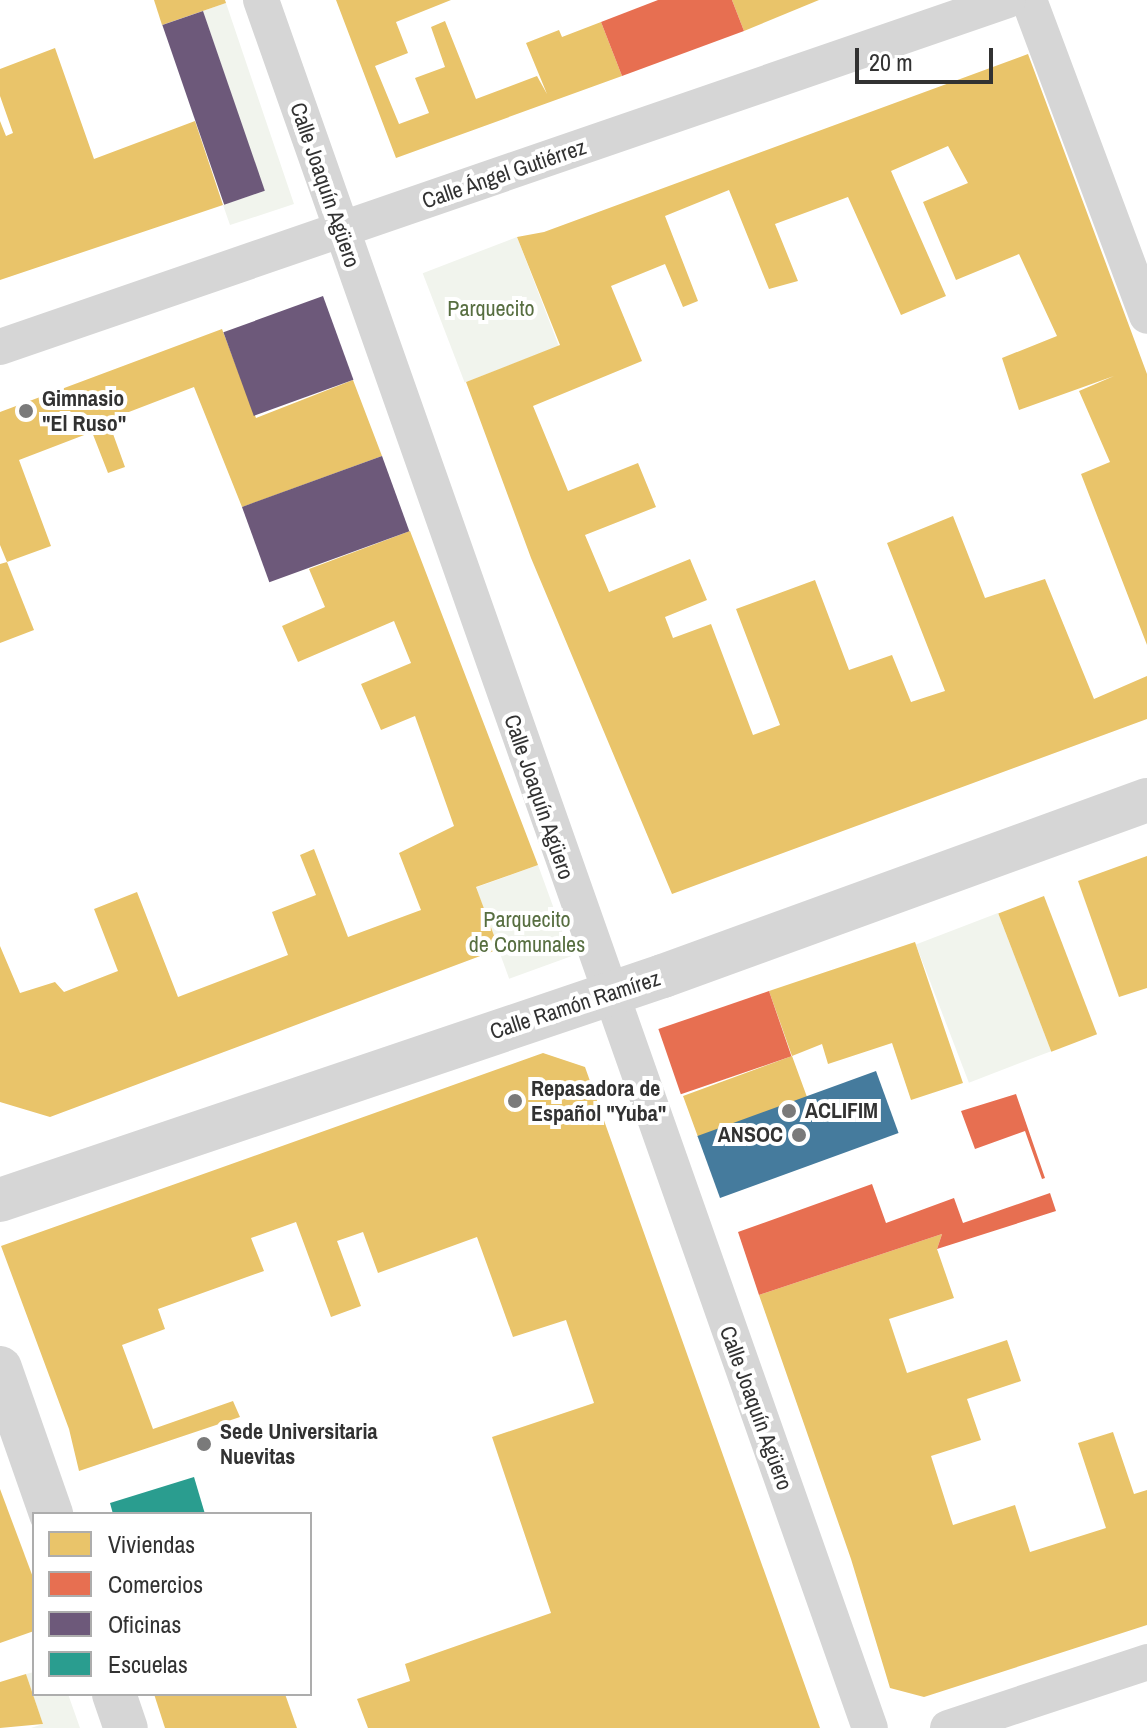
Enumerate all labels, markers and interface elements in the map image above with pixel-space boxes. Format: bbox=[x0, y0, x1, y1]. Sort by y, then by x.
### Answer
scale bar bbox=[859, 32, 997, 82]
text: 20 m bbox=[869, 46, 913, 78]
street label: Calle Joaquín Agüero bbox=[284, 99, 366, 271]
street label: Calle Ángel Gutiérrez bbox=[418, 133, 590, 215]
park label: Parquecito bbox=[447, 296, 535, 322]
place label: Gimnasio "El Ruso" bbox=[42, 385, 126, 436]
marker: Gimnasio "El Ruso" bbox=[17, 402, 35, 420]
street label: Calle Joaquín Agüero bbox=[498, 711, 580, 883]
park label: Parquecito de Comunales bbox=[469, 906, 585, 958]
street label: Calle Ramón Ramírez bbox=[487, 965, 663, 1045]
place label: Repasadora de Español "Yuba" bbox=[531, 1075, 666, 1126]
marker: Repasadora de Español "Yuba" bbox=[506, 1092, 524, 1110]
place label: ACLIFIM bbox=[805, 1098, 878, 1124]
marker: ACLIFIM bbox=[780, 1102, 798, 1120]
place label: ANSOC bbox=[718, 1122, 783, 1148]
marker: ANSOC bbox=[790, 1126, 808, 1144]
street label: Calle Joaquín Agüero bbox=[714, 1322, 798, 1494]
place label: Sede Universitaria Nuevitas bbox=[220, 1418, 377, 1470]
marker: Sede Universitaria Nuevitas bbox=[195, 1435, 213, 1453]
legend bbox=[32, 1512, 312, 1696]
text: Viviendas bbox=[108, 1528, 195, 1560]
text: Comercios bbox=[108, 1568, 203, 1600]
text: Oficinas bbox=[108, 1608, 181, 1640]
text: Escuelas bbox=[108, 1648, 188, 1680]

